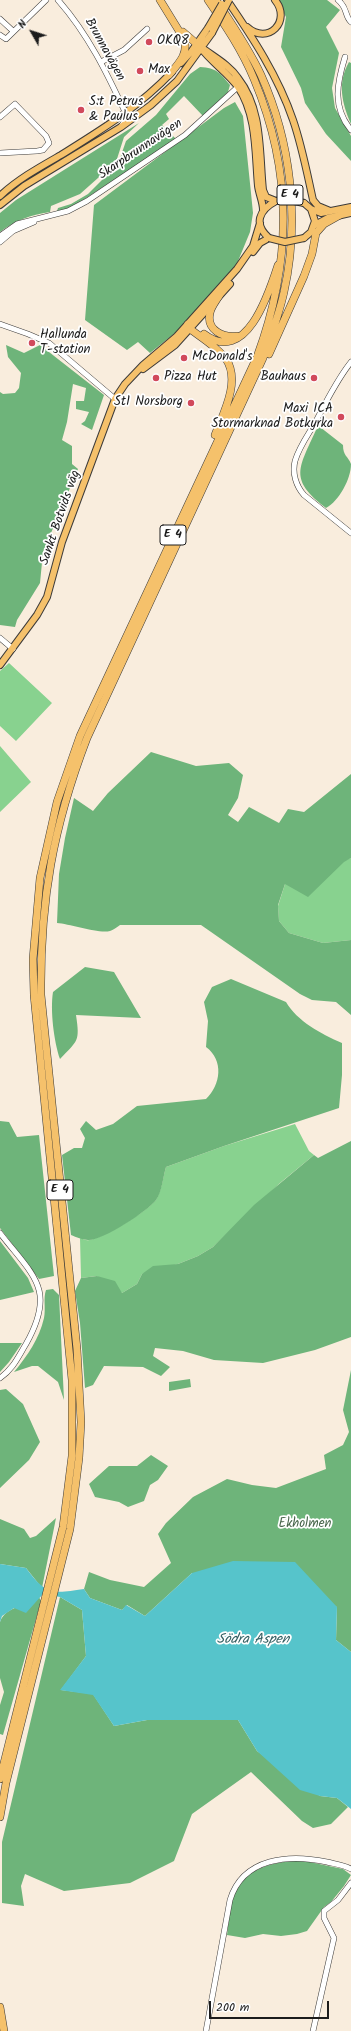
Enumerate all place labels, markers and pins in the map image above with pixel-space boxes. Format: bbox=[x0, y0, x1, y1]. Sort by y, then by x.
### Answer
place label: OKQ8 bbox=[157, 34, 189, 50]
marker: OKQ8 bbox=[144, 37, 154, 47]
place label: Max bbox=[148, 63, 170, 79]
marker: Max bbox=[135, 66, 145, 76]
place label: S:t Petrus & Paulus bbox=[89, 95, 143, 126]
marker: S:t Petrus & Paulus bbox=[76, 105, 86, 115]
place label: Hallunda T-station bbox=[40, 328, 91, 359]
marker: Hallunda T-station bbox=[27, 338, 37, 348]
place label: McDonald's bbox=[192, 350, 252, 366]
marker: McDonald's bbox=[179, 353, 189, 363]
place label: Pizza Hut bbox=[164, 370, 217, 386]
place label: Bauhaus bbox=[261, 370, 306, 386]
marker: Pizza Hut bbox=[151, 373, 161, 383]
marker: Bauhaus bbox=[309, 373, 319, 383]
place label: St1 Norsborg bbox=[114, 395, 183, 411]
marker: St1 Norsborg bbox=[186, 398, 196, 408]
place label: Maxi ICA Stormarknad Botkyrka bbox=[211, 402, 333, 433]
marker: Maxi ICA Stormarknad Botkyrka bbox=[336, 412, 346, 422]

